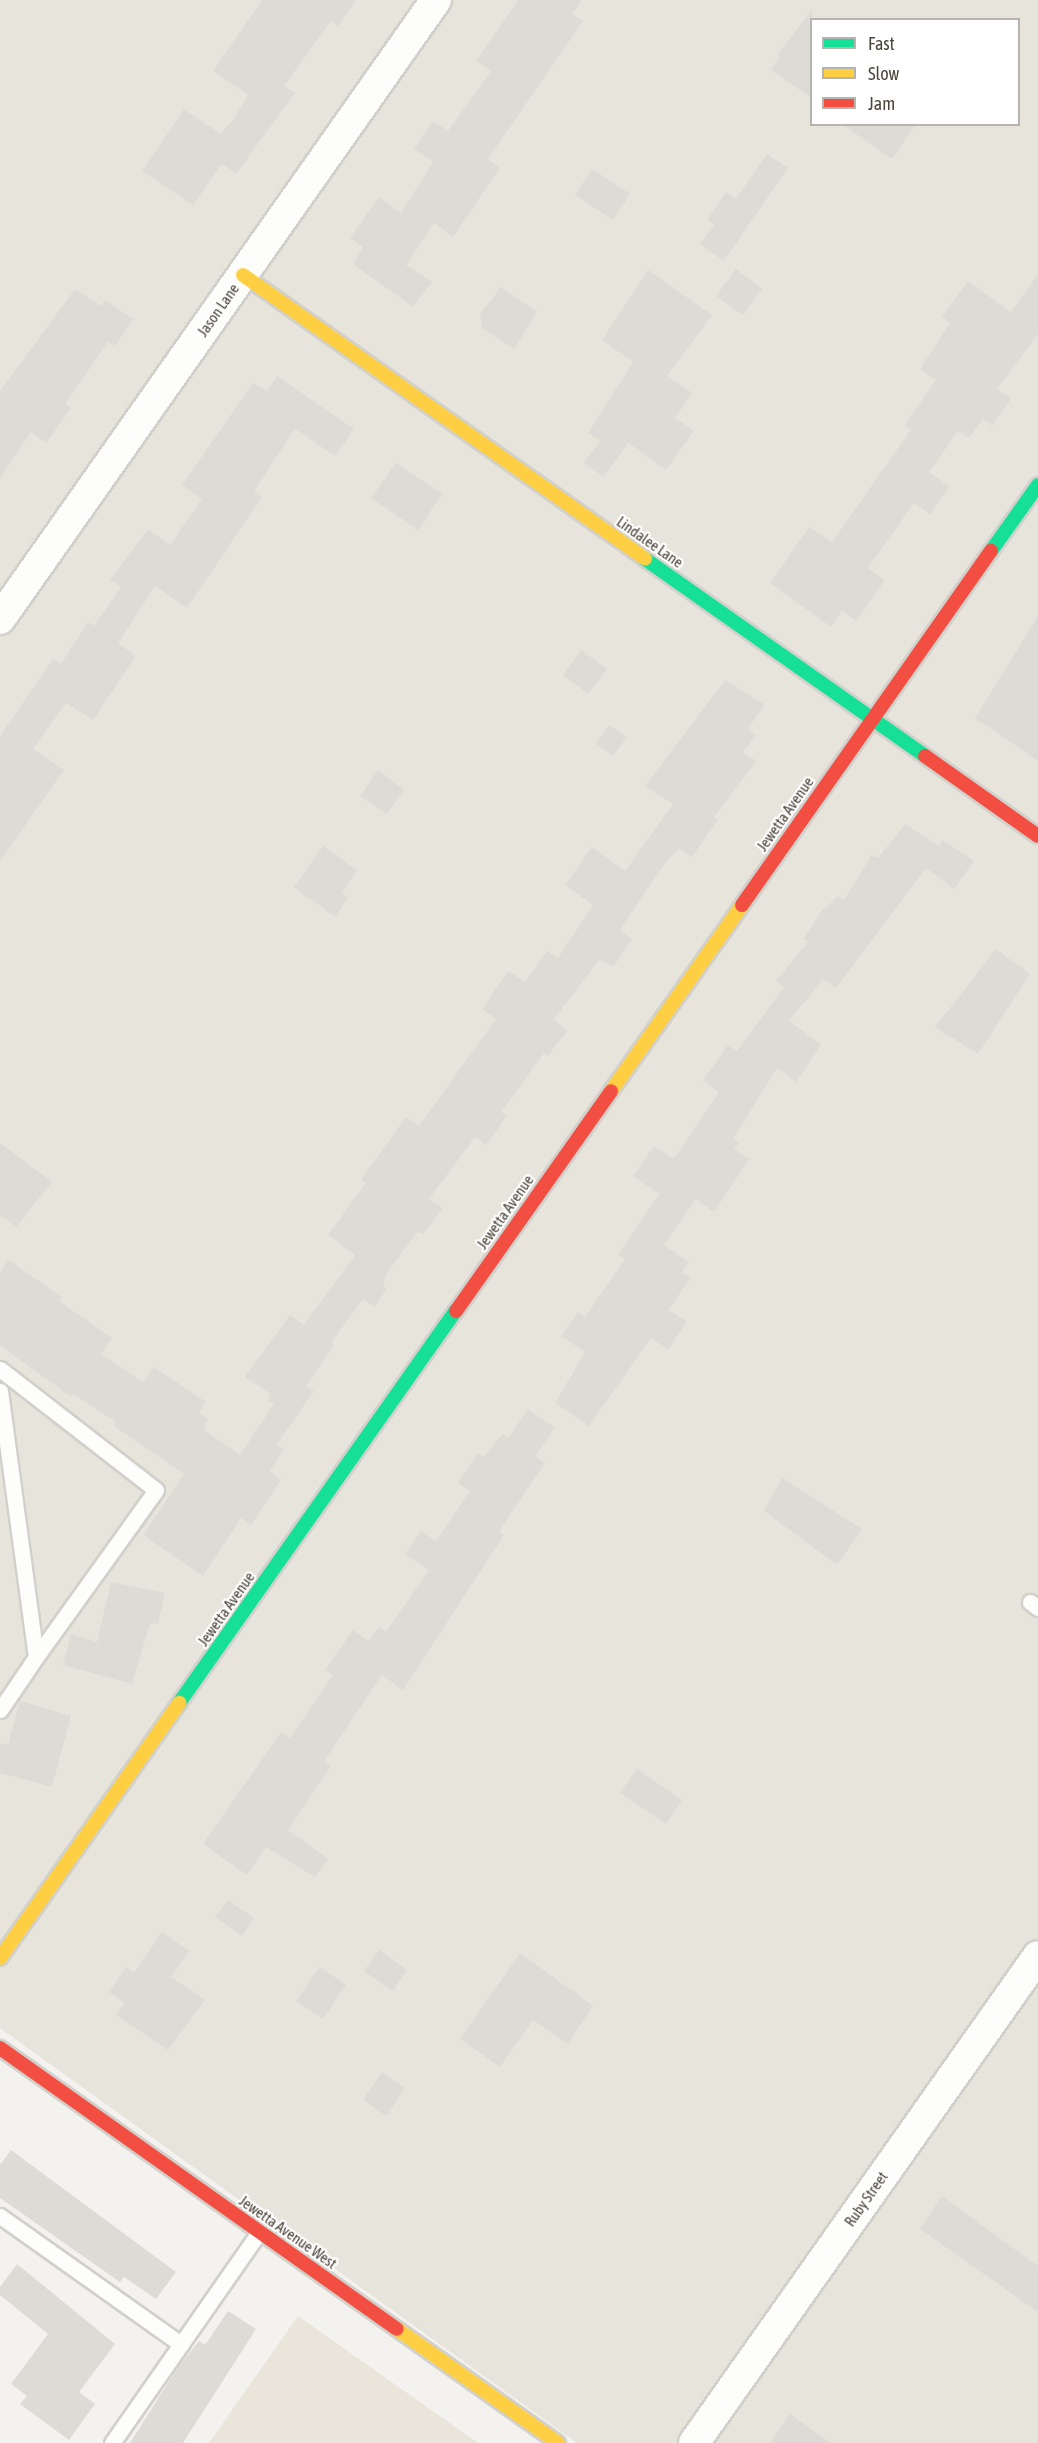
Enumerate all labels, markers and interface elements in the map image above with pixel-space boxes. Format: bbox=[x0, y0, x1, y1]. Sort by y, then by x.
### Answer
legend bbox=[810, 18, 1020, 126]
text: Fast bbox=[868, 33, 895, 54]
text: Slow bbox=[868, 63, 899, 84]
text: Jam bbox=[868, 93, 895, 114]
street label: Jason Lane bbox=[193, 280, 243, 340]
street label: Lindalee Lane bbox=[613, 513, 687, 571]
street label: Jewetta Avenue bbox=[753, 774, 817, 854]
street label: Jewetta Avenue bbox=[473, 1172, 537, 1252]
street label: Jewetta Avenue bbox=[194, 1569, 258, 1649]
street label: Ruby Street bbox=[841, 2168, 891, 2230]
street label: Jewetta Avenue West bbox=[236, 2192, 340, 2272]

